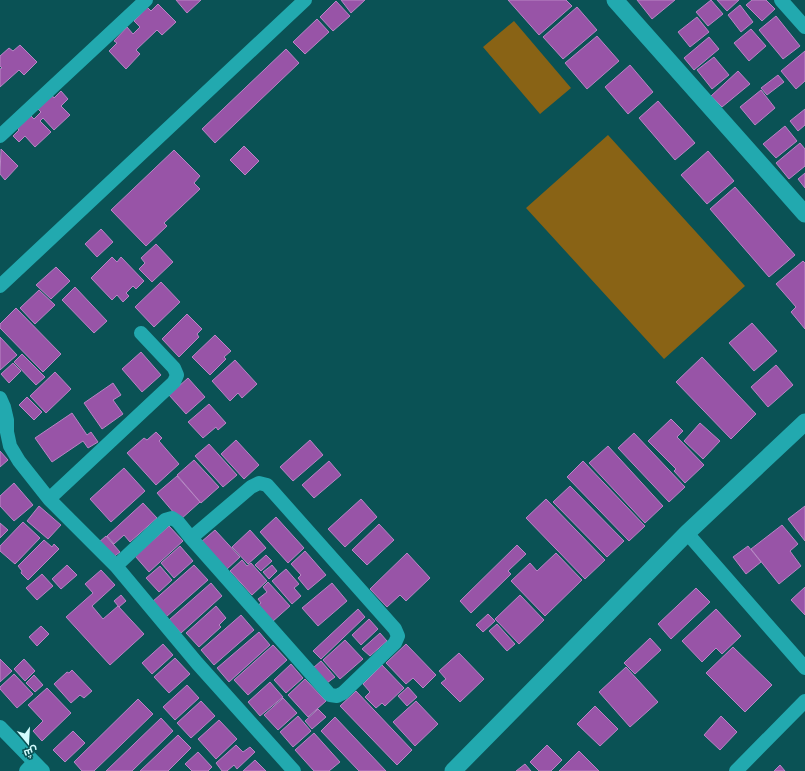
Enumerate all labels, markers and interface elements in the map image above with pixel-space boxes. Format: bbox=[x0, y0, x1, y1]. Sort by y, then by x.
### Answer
north arrow bbox=[8, 723, 48, 763]
text: ش bbox=[22, 743, 40, 762]

